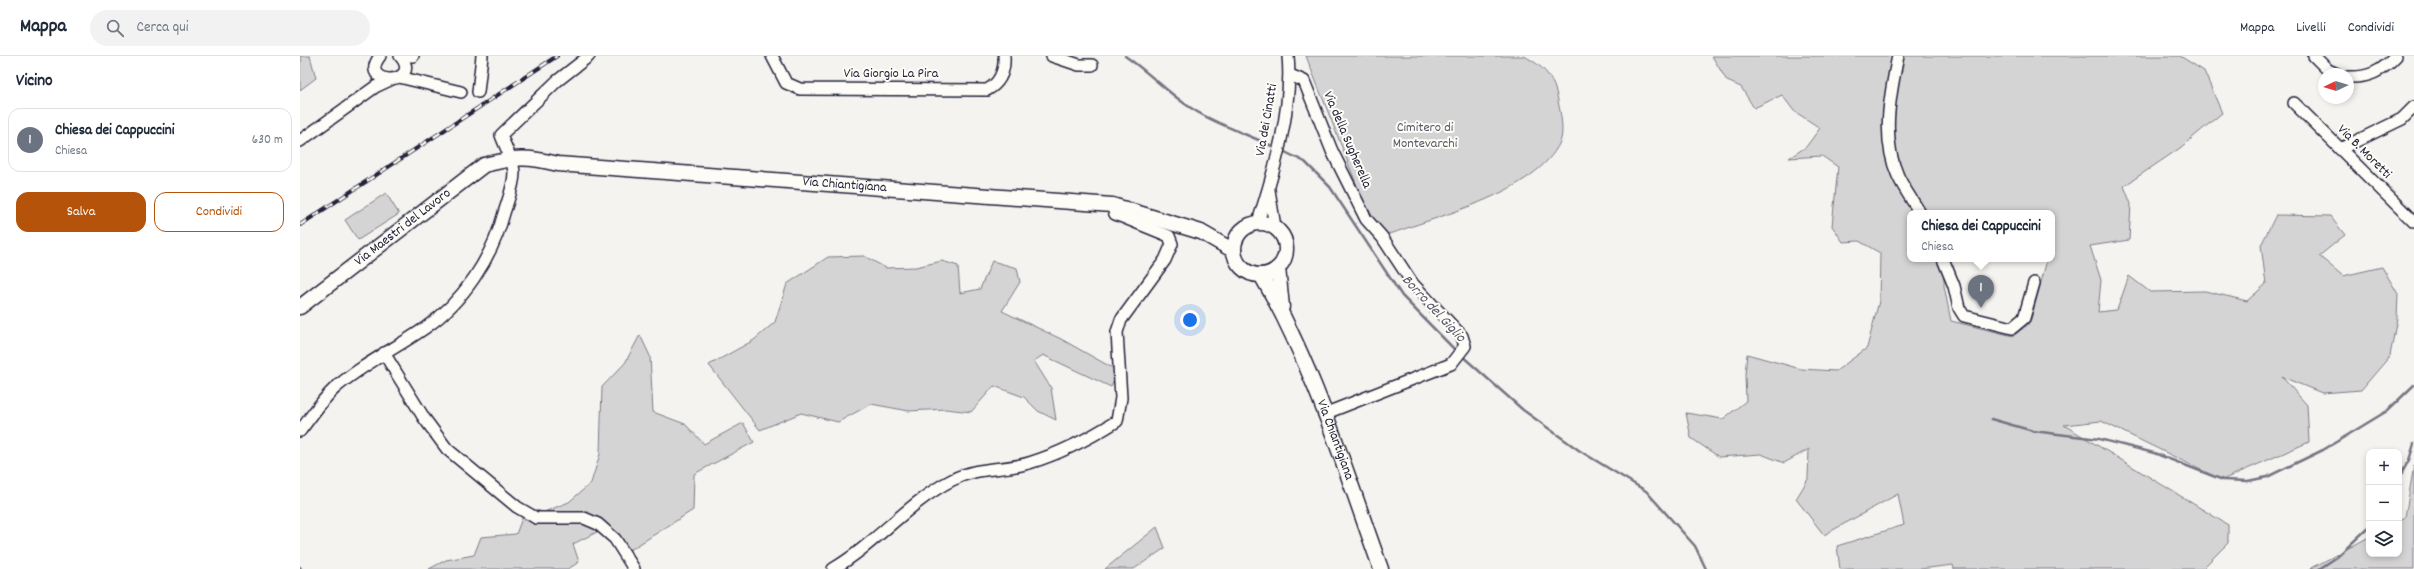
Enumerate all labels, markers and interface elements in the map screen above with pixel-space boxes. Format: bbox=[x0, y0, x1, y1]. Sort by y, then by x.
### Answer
search box bbox=[90, 10, 370, 46]
text: Mappa bbox=[20, 14, 66, 41]
icon: search bbox=[104, 17, 126, 39]
text: Cerca qui bbox=[136, 17, 188, 39]
text: Mappa bbox=[2240, 18, 2274, 38]
text: Livelli bbox=[2296, 18, 2326, 38]
text: Condividi bbox=[2348, 18, 2394, 38]
street label: Via Giorgio La Pira bbox=[844, 64, 939, 84]
north arrow bbox=[2318, 68, 2354, 104]
text: Vicino bbox=[16, 70, 53, 94]
street label: Via dei Cinatti bbox=[1251, 82, 1283, 158]
street label: Via della Sugherella bbox=[1318, 88, 1377, 192]
park label: Cimitero di Montevarchi bbox=[1393, 118, 1458, 154]
text: Chiesa dei Cappuccini bbox=[55, 120, 174, 142]
street label: Via B. Moretti bbox=[2332, 120, 2396, 184]
text: 1 bbox=[29, 131, 31, 150]
text: 630 m bbox=[252, 131, 283, 150]
text: Chiesa bbox=[55, 142, 87, 161]
street label: Via Chiantigiana bbox=[802, 172, 888, 198]
street label: Via Maestri del Lavoro bbox=[350, 184, 455, 271]
button: Salva bbox=[16, 192, 146, 232]
button: Condividi bbox=[154, 192, 284, 232]
popup bbox=[1907, 210, 2055, 262]
text: Chiesa dei Cappuccini bbox=[1921, 216, 2041, 238]
text: Chiesa bbox=[1921, 238, 1953, 257]
water label: Borro del Giglio bbox=[1396, 270, 1471, 349]
pin: 1 bbox=[1968, 275, 1994, 308]
your location bbox=[1180, 310, 1200, 330]
street label: Via Chiantigiana bbox=[1311, 397, 1359, 483]
map controls bbox=[2366, 449, 2402, 557]
button: + bbox=[2366, 449, 2402, 485]
button: − bbox=[2366, 485, 2402, 521]
button: layers bbox=[2366, 521, 2402, 557]

